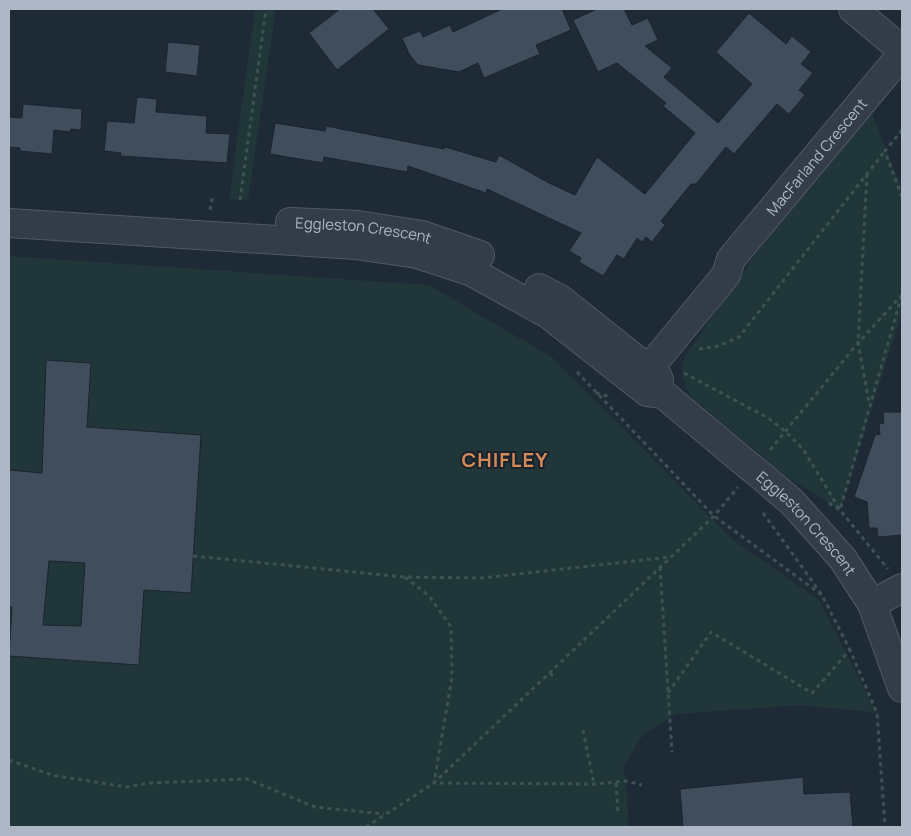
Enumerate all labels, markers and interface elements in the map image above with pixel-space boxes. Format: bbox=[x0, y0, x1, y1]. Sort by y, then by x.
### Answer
street label: MacFarland Crescent bbox=[761, 93, 872, 220]
street label: Eggleston Crescent bbox=[295, 212, 435, 248]
district label: CHIFLEY bbox=[462, 446, 548, 473]
street label: Eggleston Crescent bbox=[752, 466, 861, 579]

